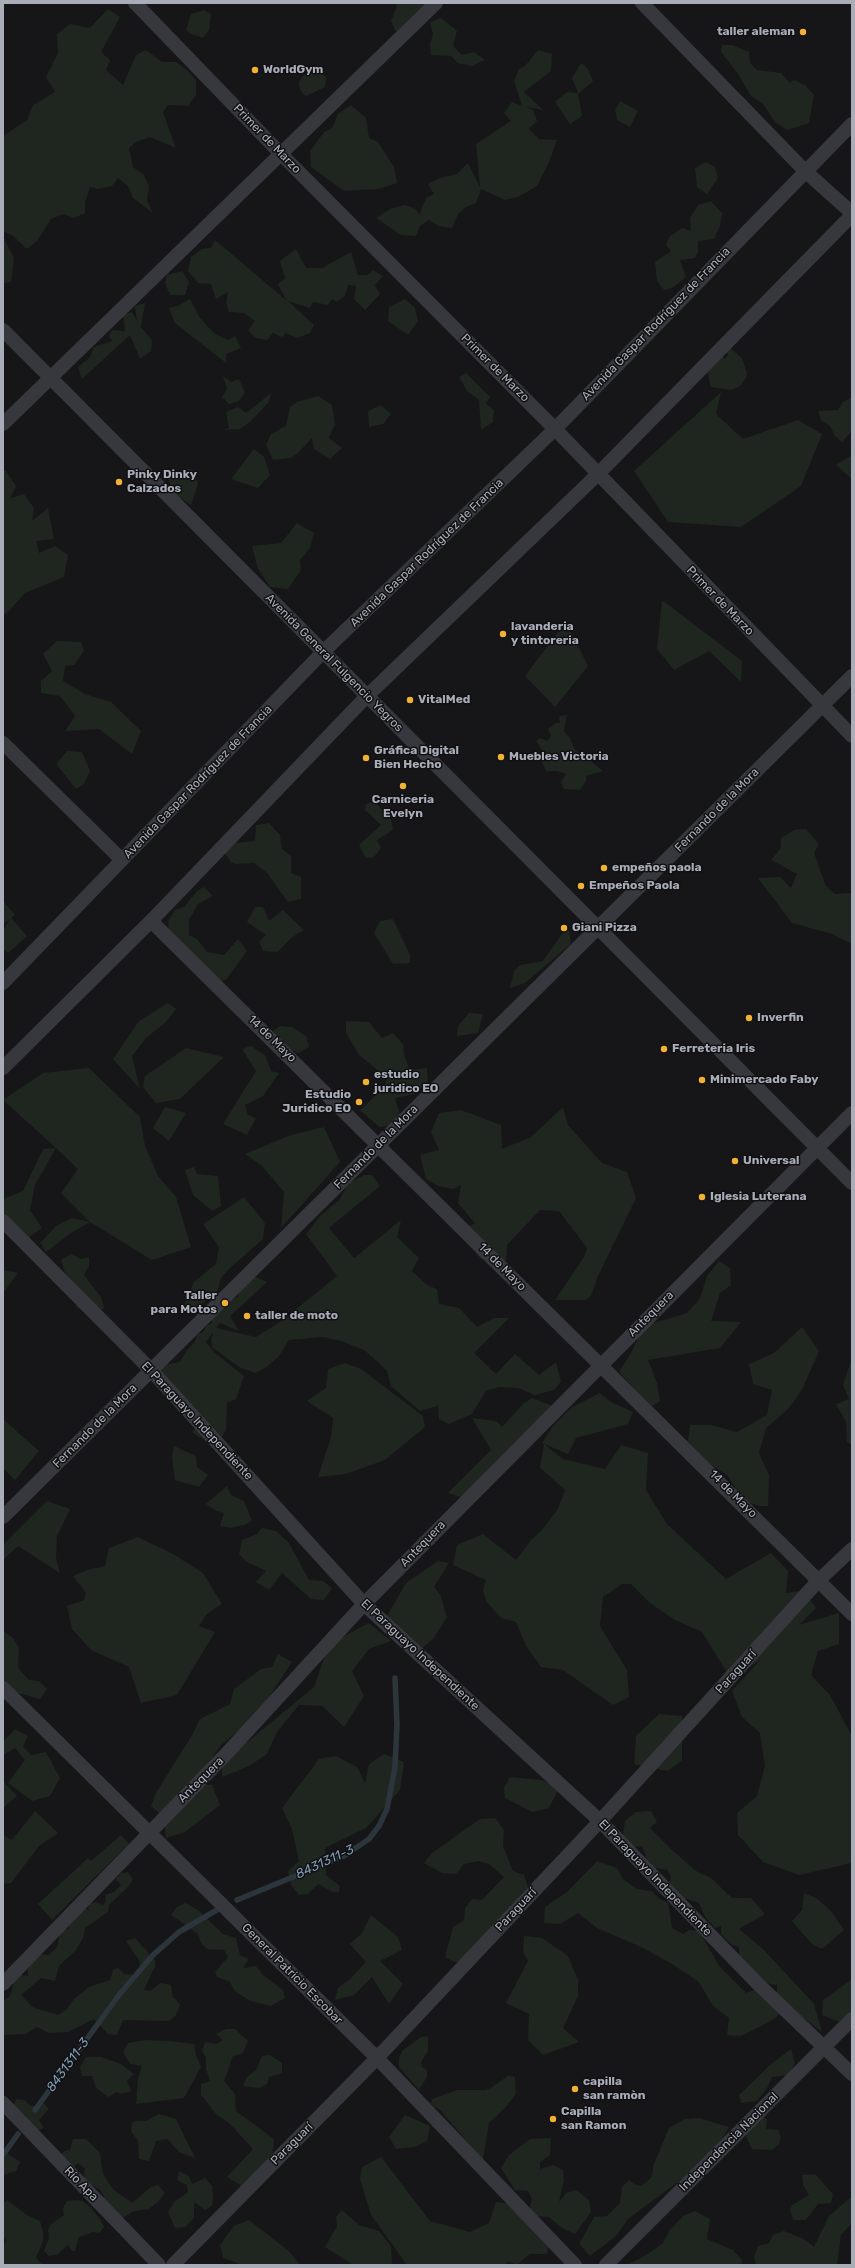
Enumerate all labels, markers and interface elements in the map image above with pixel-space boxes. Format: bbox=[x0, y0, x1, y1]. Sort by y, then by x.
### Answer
place label: taller aleman bbox=[717, 25, 795, 39]
marker: taller aleman bbox=[798, 27, 808, 37]
place label: WorldGym bbox=[263, 63, 323, 77]
marker: WorldGym bbox=[250, 65, 260, 75]
street label: Primer de Marzo bbox=[230, 101, 304, 177]
street label: Avenida Gaspar Rodríguez de Francia bbox=[579, 244, 733, 404]
street label: Primer de Marzo bbox=[458, 331, 532, 405]
place label: Pinky Dinky Calzados bbox=[127, 468, 197, 496]
street label: Avenida Gaspar Rodríguez de Francia bbox=[347, 476, 507, 630]
marker: Pinky Dinky Calzados bbox=[114, 477, 124, 487]
street label: Primer de Marzo bbox=[683, 563, 757, 639]
street label: Avenida General Fulgencio Yegros bbox=[262, 591, 406, 735]
place label: lavanderia y tintoreria bbox=[511, 620, 579, 648]
marker: lavanderia y tintoreria bbox=[498, 629, 508, 639]
place label: VitalMed bbox=[418, 693, 470, 707]
marker: VitalMed bbox=[405, 695, 415, 705]
street label: Avenida Gaspar Rodríguez de Francia bbox=[121, 702, 275, 862]
place label: Gráfica Digital Bien Hecho bbox=[374, 744, 459, 772]
place label: Muebles Victoria bbox=[509, 750, 609, 764]
marker: Muebles Victoria bbox=[496, 752, 506, 762]
marker: Gráfica Digital Bien Hecho bbox=[361, 753, 371, 763]
street label: Fernando de la Mora bbox=[672, 765, 762, 855]
marker: Carniceria Evelyn bbox=[398, 781, 408, 791]
place label: Carniceria Evelyn bbox=[372, 793, 434, 821]
place label: empeños paola bbox=[612, 861, 702, 875]
marker: empeños paola bbox=[599, 863, 609, 873]
place label: Empeños Paola bbox=[589, 879, 679, 893]
marker: Empeños Paola bbox=[576, 881, 586, 891]
place label: Giani Pizza bbox=[572, 921, 637, 935]
marker: Giani Pizza bbox=[559, 923, 569, 933]
place label: Inverfin bbox=[757, 1011, 804, 1025]
street label: 14 de Mayo bbox=[245, 1012, 299, 1066]
marker: Inverfin bbox=[744, 1013, 754, 1023]
place label: Ferreteria Iris bbox=[672, 1042, 755, 1056]
marker: Ferreteria Iris bbox=[659, 1044, 669, 1054]
place label: estudio juridico EO bbox=[374, 1068, 438, 1096]
place label: Minimercado Faby bbox=[710, 1073, 818, 1087]
marker: Minimercado Faby bbox=[697, 1075, 707, 1085]
marker: estudio juridico EO bbox=[361, 1077, 371, 1087]
place label: Estudio Juridico EO bbox=[282, 1088, 351, 1116]
marker: Estudio Juridico EO bbox=[354, 1097, 364, 1107]
street label: Fernando de la Mora bbox=[331, 1102, 421, 1192]
place label: Universal bbox=[743, 1154, 799, 1168]
marker: Universal bbox=[730, 1156, 740, 1166]
place label: Iglesia Luterana bbox=[710, 1190, 806, 1204]
marker: Iglesia Luterana bbox=[697, 1192, 707, 1202]
street label: 14 de Mayo bbox=[475, 1240, 529, 1294]
street label: Antequera bbox=[625, 1288, 677, 1340]
place label: Taller para Motos bbox=[151, 1289, 217, 1317]
marker: Taller para Motos bbox=[220, 1298, 230, 1308]
place label: taller de moto bbox=[255, 1309, 338, 1323]
marker: taller de moto bbox=[242, 1311, 252, 1321]
street label: El Paraguayo Independiente bbox=[138, 1359, 256, 1483]
street label: Fernando de la Mora bbox=[50, 1381, 140, 1471]
street label: 14 de Mayo bbox=[706, 1467, 760, 1521]
street label: Antequera bbox=[397, 1518, 449, 1570]
street label: El Paraguayo Independiente bbox=[358, 1596, 482, 1714]
street label: Paraguarí bbox=[713, 1647, 759, 1697]
street label: Antequera bbox=[175, 1754, 227, 1806]
street label: El Paraguayo Independiente bbox=[595, 1817, 715, 1939]
water label: 8431311-3 bbox=[293, 1842, 357, 1882]
street label: Paraguarí bbox=[492, 1885, 540, 1935]
street label: General Patricio Escobar bbox=[239, 1921, 345, 2027]
water label: 8431311-3 bbox=[43, 2035, 93, 2095]
place label: capilla san ramòn bbox=[583, 2075, 645, 2103]
marker: capilla san ramòn bbox=[570, 2084, 580, 2094]
street label: Independencia Nacional bbox=[677, 2090, 781, 2194]
place label: Capilla san Ramon bbox=[561, 2105, 626, 2133]
marker: Capilla san Ramon bbox=[548, 2114, 558, 2124]
street label: Paraguarí bbox=[268, 2120, 316, 2168]
street label: Río Apa bbox=[61, 2164, 101, 2204]

